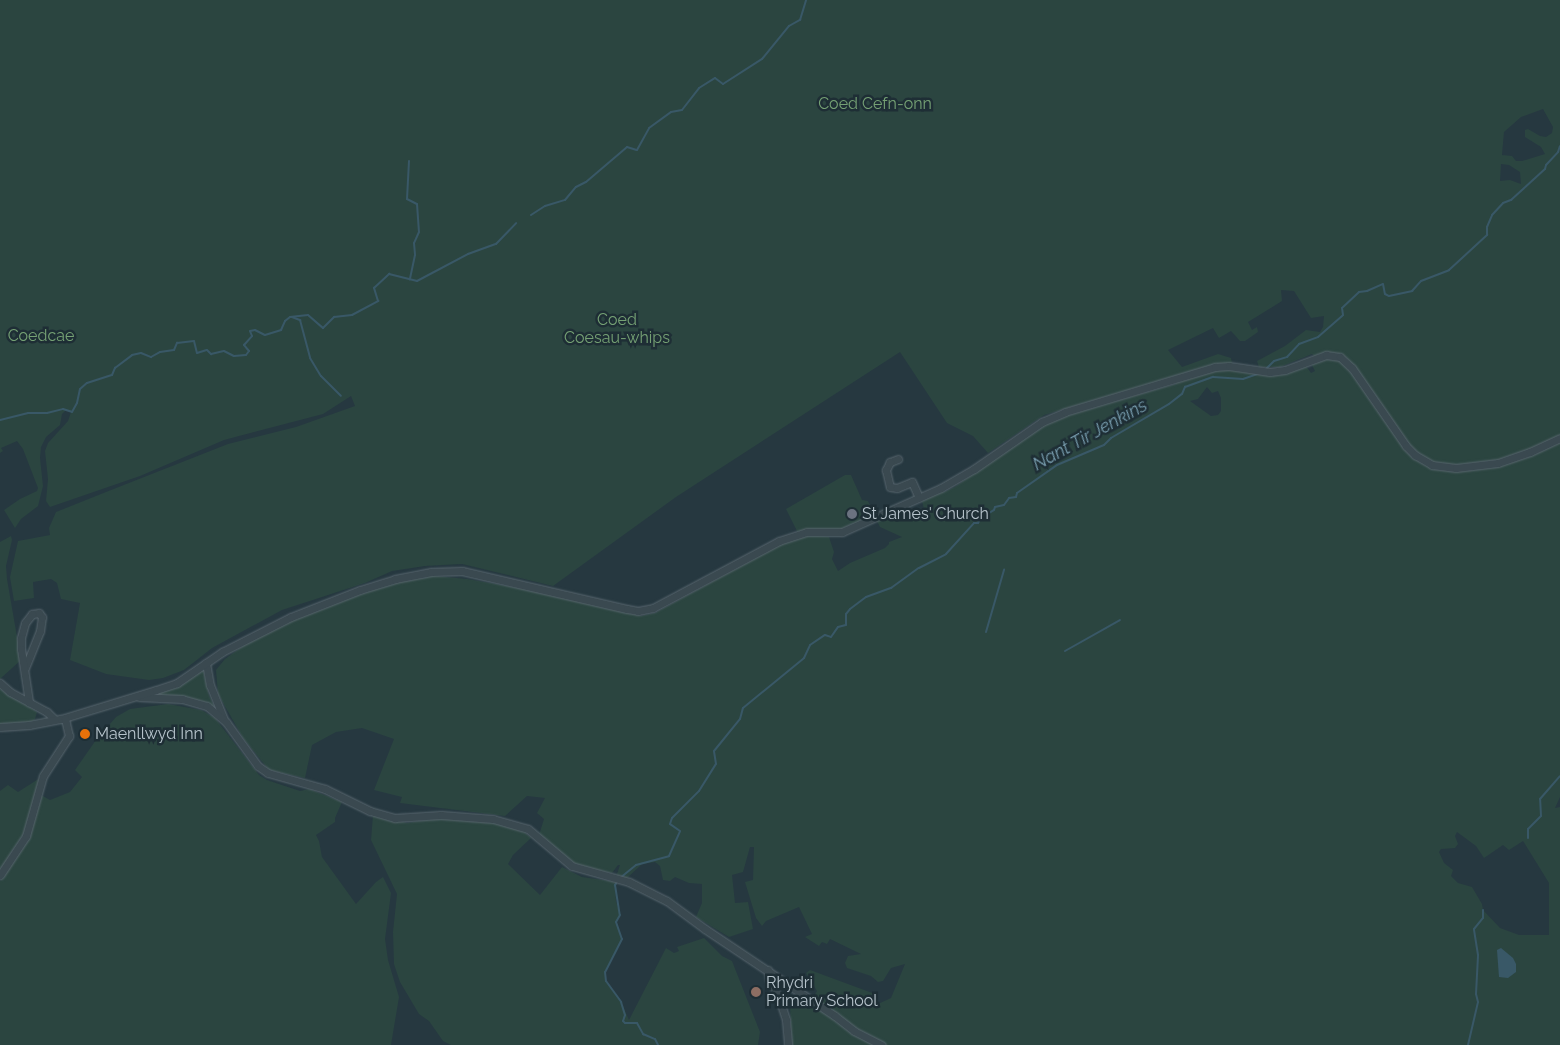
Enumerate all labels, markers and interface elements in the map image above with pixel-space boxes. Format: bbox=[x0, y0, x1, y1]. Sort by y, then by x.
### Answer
park label: Coed Cefn-onn bbox=[818, 94, 932, 114]
park label: Coed Coesau-whips bbox=[564, 310, 670, 348]
park label: Coedcae bbox=[8, 326, 74, 346]
water label: Nant Tir Jenkins bbox=[1028, 394, 1152, 476]
place label: St James' Church bbox=[862, 504, 990, 524]
marker: St James' Church bbox=[846, 508, 858, 520]
place label: Maenllwyd Inn bbox=[95, 724, 203, 744]
marker: Maenllwyd Inn bbox=[79, 728, 91, 740]
place label: Rhydri Primary School bbox=[766, 973, 878, 1011]
marker: Rhydri Primary School bbox=[750, 986, 762, 998]

